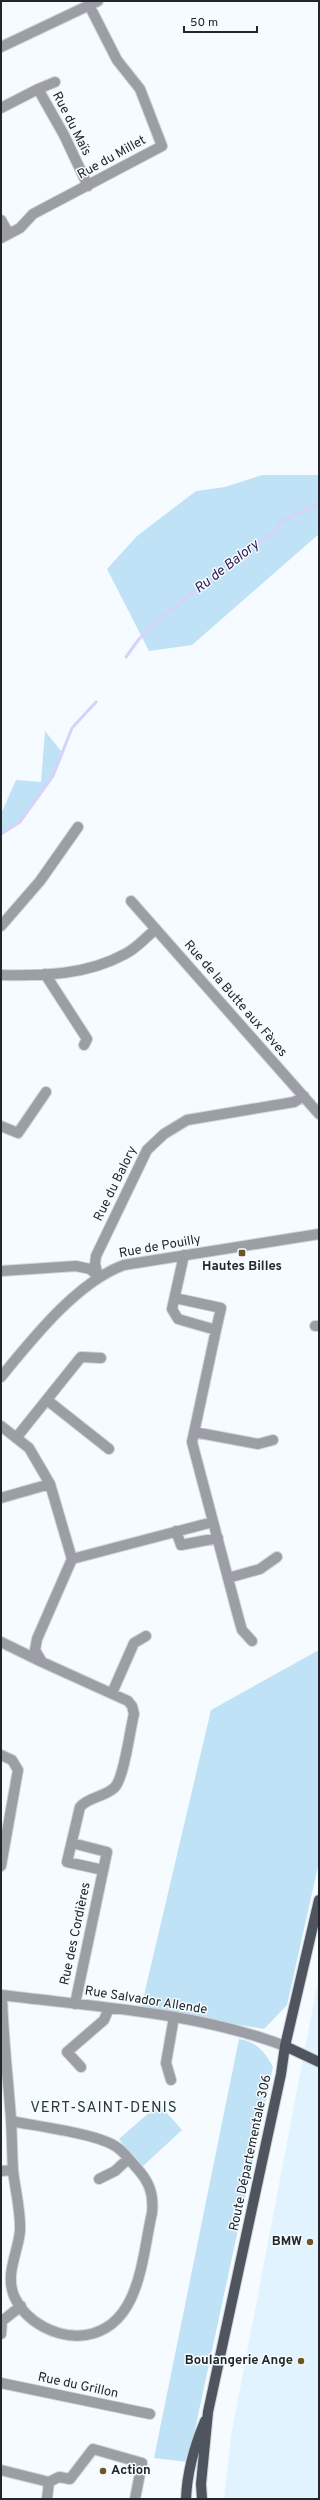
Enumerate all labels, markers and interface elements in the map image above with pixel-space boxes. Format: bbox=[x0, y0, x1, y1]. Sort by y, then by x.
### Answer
scale bar bbox=[184, 8, 257, 34]
text: 50 m bbox=[190, 15, 218, 31]
street label: Rue du Maïs bbox=[48, 89, 94, 159]
street label: Rue du Millet bbox=[75, 133, 149, 183]
water label: Ru de Balory bbox=[191, 536, 263, 597]
street label: Rue de la Butte aux Fèves bbox=[180, 937, 290, 1061]
street label: Rue du Balory bbox=[91, 1144, 141, 1224]
street label: Rue de Pouilly bbox=[118, 1232, 202, 1262]
marker: Hautes Billes bbox=[237, 1248, 247, 1258]
place label: Hautes Billes bbox=[202, 1259, 282, 1275]
street label: Rue des Cordières bbox=[57, 1881, 95, 1987]
street label: Rue Salvador Allende bbox=[84, 1983, 208, 2019]
street label: Route Départementale 306 bbox=[227, 2073, 275, 2233]
district label: VERT-SAINT-DENIS bbox=[30, 2099, 178, 2118]
place label: BMW bbox=[272, 2234, 302, 2250]
marker: BMW bbox=[305, 2237, 315, 2247]
place label: Boulangerie Ange bbox=[185, 2353, 293, 2369]
marker: Boulangerie Ange bbox=[296, 2356, 306, 2366]
street label: Rue du Grillon bbox=[36, 2370, 120, 2402]
place label: Action bbox=[111, 2463, 151, 2479]
marker: Action bbox=[98, 2466, 108, 2476]

